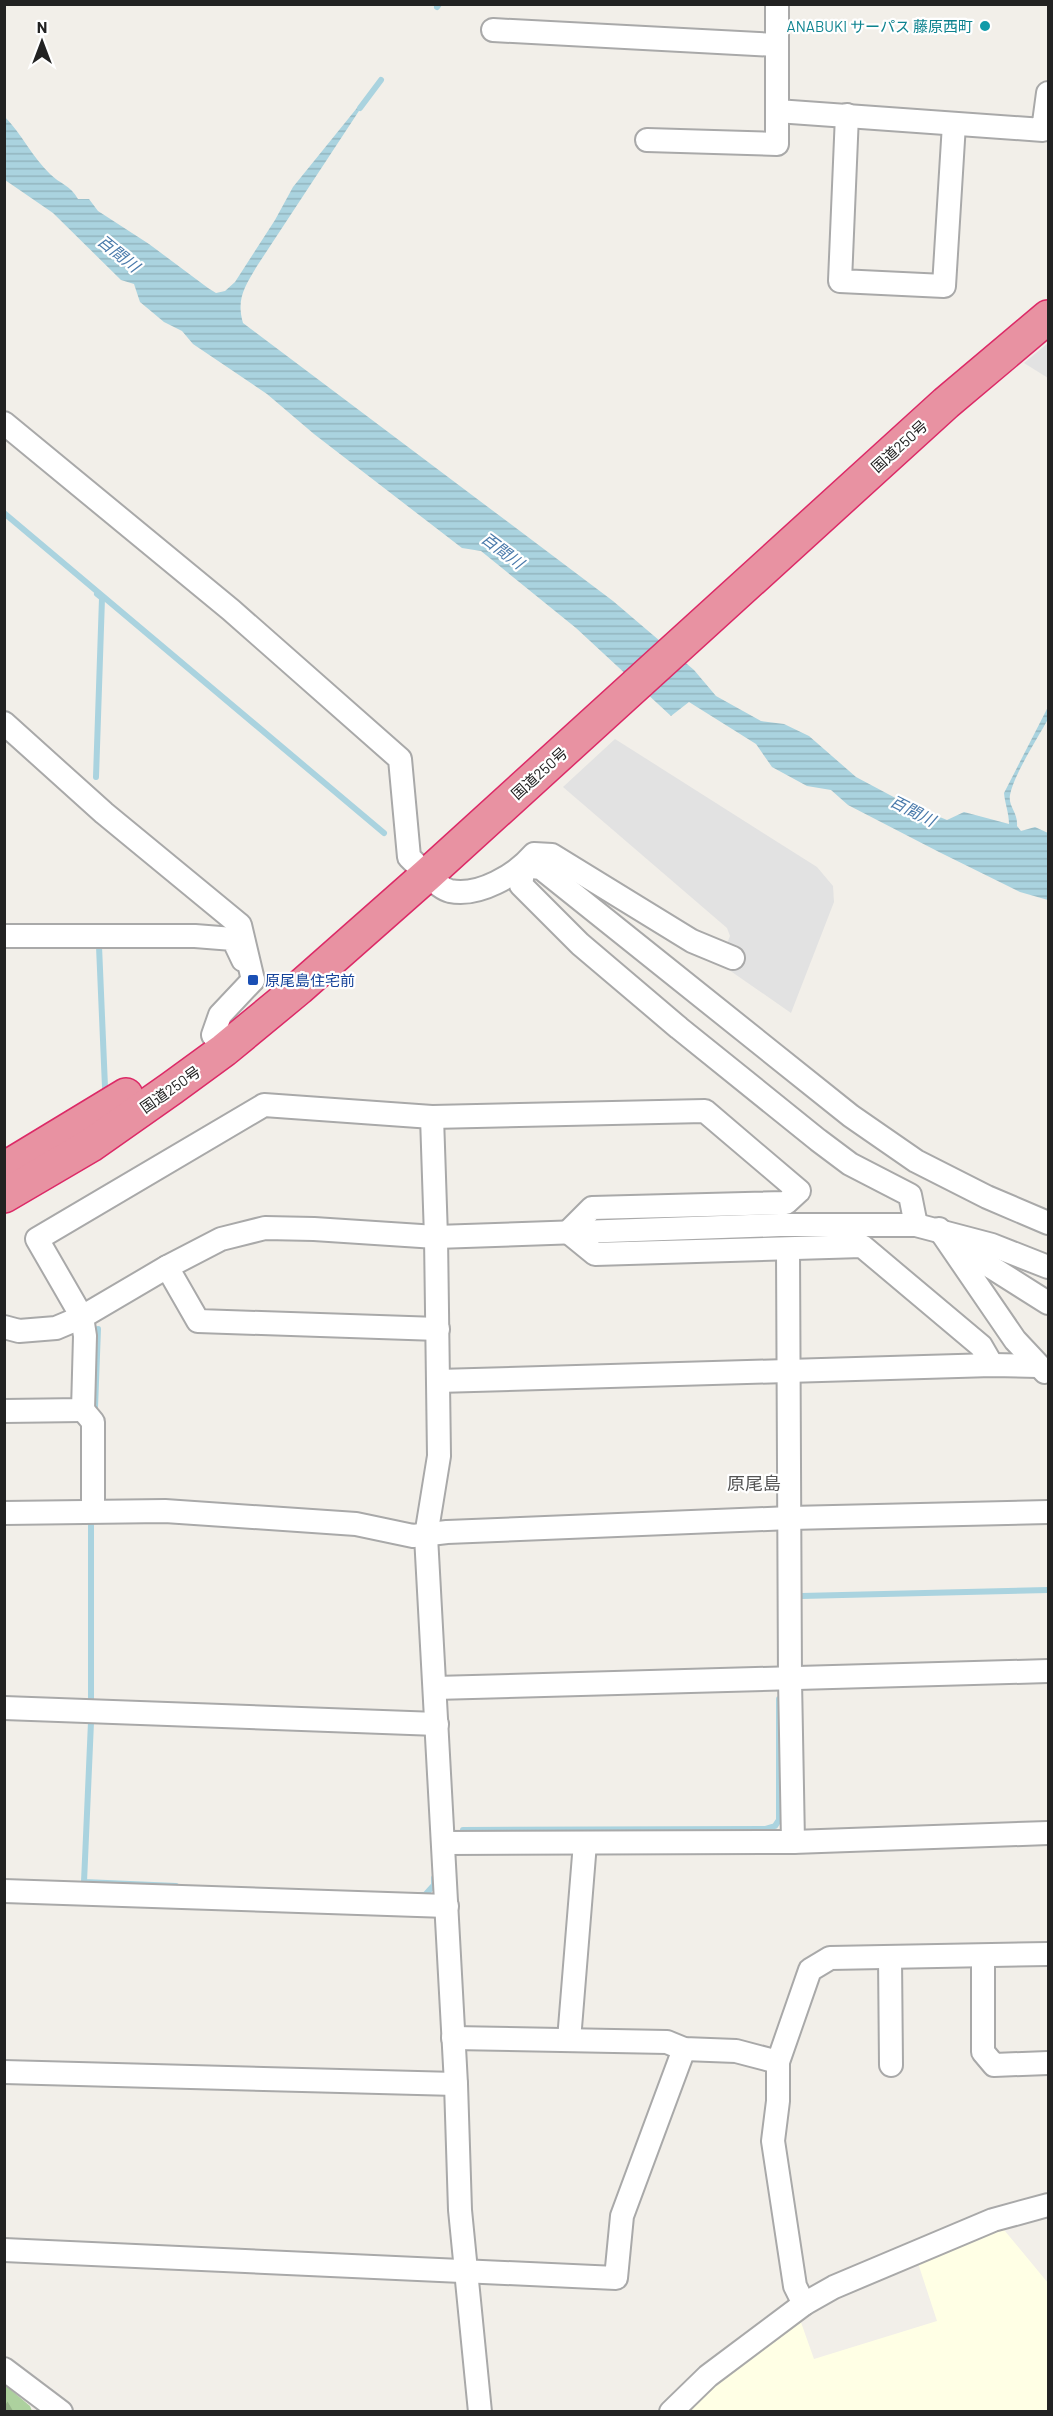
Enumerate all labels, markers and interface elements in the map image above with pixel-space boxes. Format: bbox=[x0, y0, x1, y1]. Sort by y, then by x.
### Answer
north arrow bbox=[12, 12, 72, 72]
text: N bbox=[37, 17, 47, 36]
place label: ANABUKI サーパス 藤原西町 bbox=[787, 17, 973, 35]
marker: ANABUKI サーパス 藤原西町 bbox=[978, 19, 992, 33]
water label: 百間川 bbox=[94, 231, 145, 277]
street label: 国道250号 bbox=[867, 416, 931, 476]
water label: 百間川 bbox=[478, 528, 529, 573]
street label: 国道250号 bbox=[507, 743, 571, 803]
water label: 百間川 bbox=[887, 791, 940, 830]
place label: 原尾島住宅前 bbox=[265, 971, 355, 989]
marker: 原尾島住宅前 bbox=[246, 973, 260, 987]
street label: 国道250号 bbox=[136, 1062, 204, 1116]
district label: 原尾島 bbox=[727, 1472, 781, 1494]

